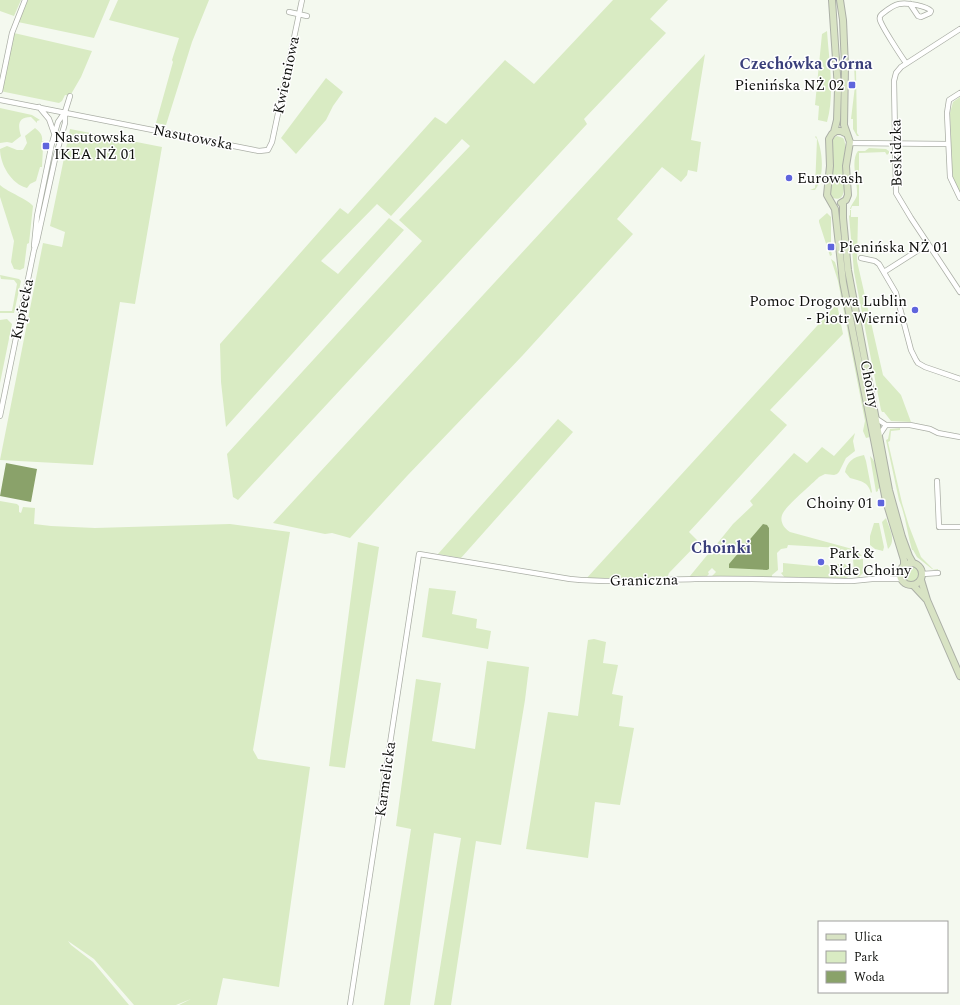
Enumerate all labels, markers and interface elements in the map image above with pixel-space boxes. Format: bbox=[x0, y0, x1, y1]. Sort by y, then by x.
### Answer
street label: Kwietniowa bbox=[267, 33, 306, 116]
district label: Czechówka Górna bbox=[739, 52, 873, 76]
place label: Pienińska NŻ 02 bbox=[734, 74, 844, 97]
marker: Pienińska NŻ 02 bbox=[847, 80, 857, 90]
street label: Nasutowska bbox=[151, 118, 235, 157]
street label: Beskidzka bbox=[884, 118, 909, 187]
place label: Nasutowska IKEA NŻ 01 bbox=[54, 126, 136, 166]
marker: Nasutowska IKEA NŻ 01 bbox=[41, 141, 51, 151]
place label: Eurowash bbox=[797, 167, 863, 190]
marker: Eurowash bbox=[784, 173, 794, 183]
place label: Pienińska NŻ 01 bbox=[839, 236, 949, 259]
marker: Pienińska NŻ 01 bbox=[826, 242, 836, 252]
street label: Kupiecka bbox=[5, 276, 40, 342]
place label: Pomoc Drogowa Lublin - Piotr Wiernio bbox=[749, 290, 907, 330]
marker: Pomoc Drogowa Lublin - Piotr Wiernio bbox=[910, 305, 920, 315]
street label: Choiny bbox=[854, 358, 886, 411]
place label: Choiny 01 bbox=[806, 492, 873, 515]
marker: Choiny 01 bbox=[876, 498, 886, 508]
district label: Choinki bbox=[691, 536, 751, 560]
place label: Park & Ride Choiny bbox=[829, 542, 912, 582]
marker: Park & Ride Choiny bbox=[816, 557, 826, 567]
street label: Graniczna bbox=[609, 568, 679, 593]
street label: Karmelicka bbox=[369, 739, 402, 818]
legend bbox=[818, 921, 948, 993]
text: Ulica bbox=[854, 928, 883, 947]
text: Park bbox=[854, 948, 879, 967]
text: Woda bbox=[854, 968, 885, 987]

